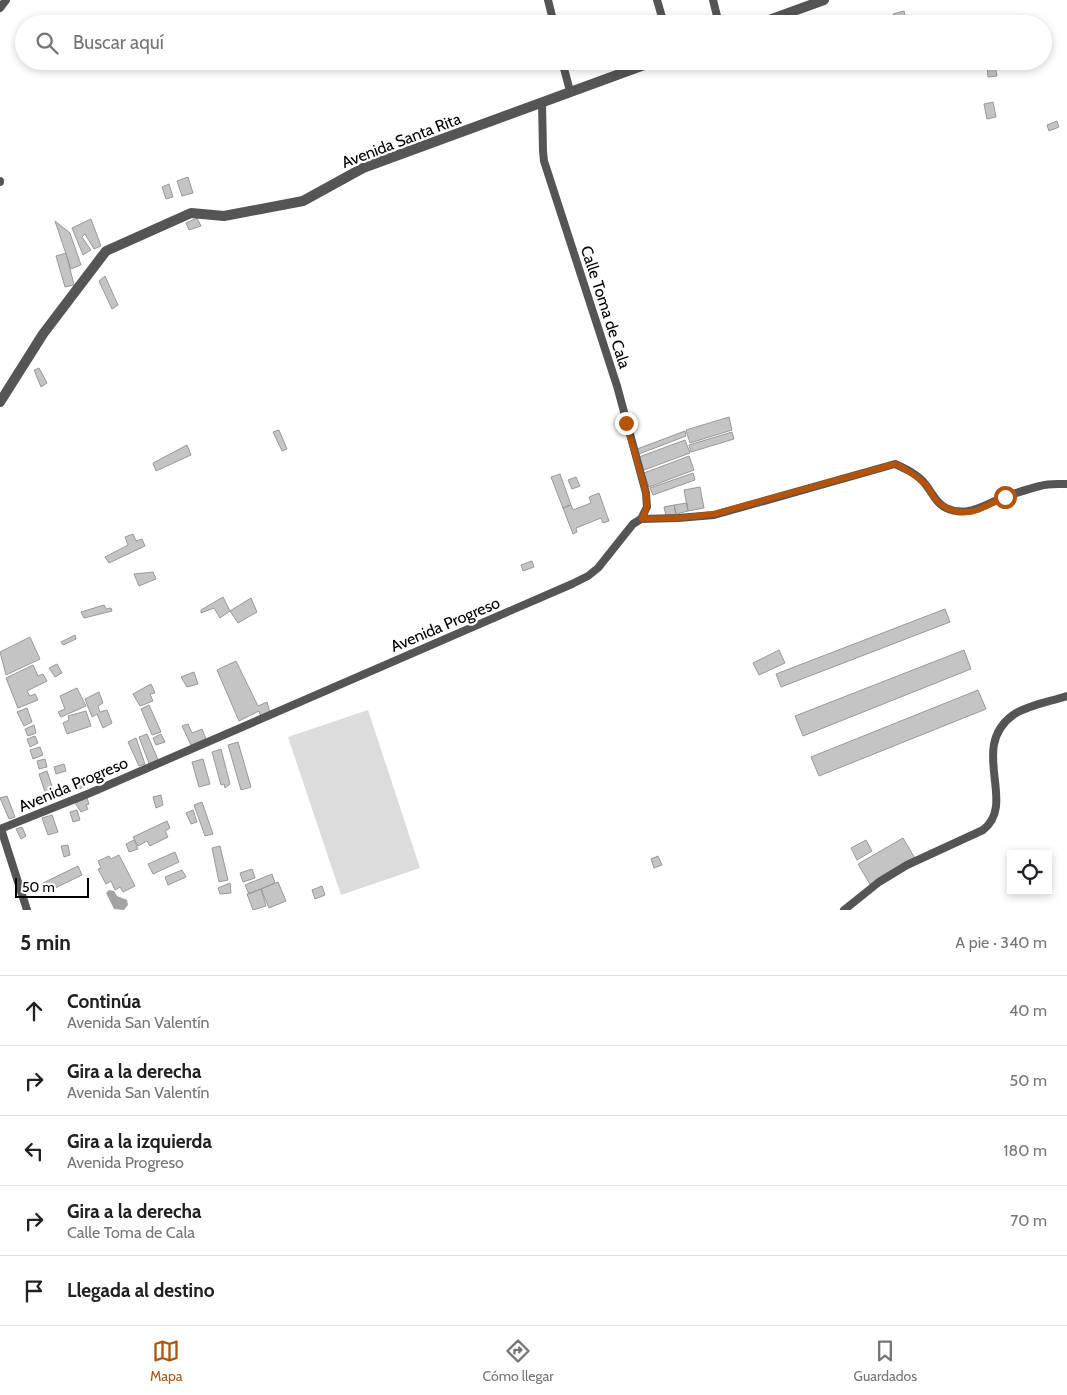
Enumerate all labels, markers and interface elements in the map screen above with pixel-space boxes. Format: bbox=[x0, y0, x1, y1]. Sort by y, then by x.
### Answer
search box bbox=[15, 15, 1052, 70]
icon: search bbox=[33, 29, 61, 57]
text: Buscar aquí bbox=[73, 31, 164, 54]
street label: Avenida Santa Rita bbox=[339, 109, 464, 172]
street label: Calle Toma de Cala bbox=[577, 243, 634, 371]
route end bbox=[615, 412, 638, 435]
route start bbox=[994, 486, 1017, 509]
street label: Avenida Progreso bbox=[388, 593, 503, 656]
street label: Avenida Progreso bbox=[16, 753, 131, 816]
map controls bbox=[1007, 850, 1052, 895]
button: locate bbox=[1007, 850, 1052, 895]
scale bar bbox=[15, 875, 89, 898]
text: 50 m bbox=[22, 878, 55, 896]
text: 5 min bbox=[20, 930, 71, 955]
text: A pie · 340 m bbox=[955, 933, 1047, 952]
text: Continúa bbox=[67, 990, 141, 1013]
icon: ahead bbox=[20, 997, 48, 1025]
text: 40 m bbox=[1009, 1001, 1047, 1020]
text: Avenida San Valentín bbox=[67, 1013, 210, 1032]
text: Gira a la derecha bbox=[67, 1060, 202, 1083]
icon: right bbox=[20, 1067, 48, 1095]
text: 50 m bbox=[1010, 1071, 1047, 1090]
text: Avenida San Valentín bbox=[67, 1083, 210, 1102]
text: Gira a la izquierda bbox=[67, 1130, 212, 1153]
icon: left bbox=[20, 1137, 48, 1165]
text: 180 m bbox=[1003, 1141, 1047, 1160]
text: Avenida Progreso bbox=[67, 1153, 184, 1172]
text: Gira a la derecha bbox=[67, 1200, 202, 1223]
icon: right bbox=[20, 1207, 48, 1235]
text: 70 m bbox=[1010, 1211, 1047, 1230]
text: Calle Toma de Cala bbox=[67, 1223, 195, 1242]
icon: arrive bbox=[20, 1277, 48, 1305]
text: Llegada al destino bbox=[67, 1279, 214, 1302]
tab: Mapa bbox=[150, 1337, 183, 1385]
tab: Cómo llegar bbox=[483, 1337, 554, 1385]
tab: Guardados bbox=[854, 1337, 917, 1385]

